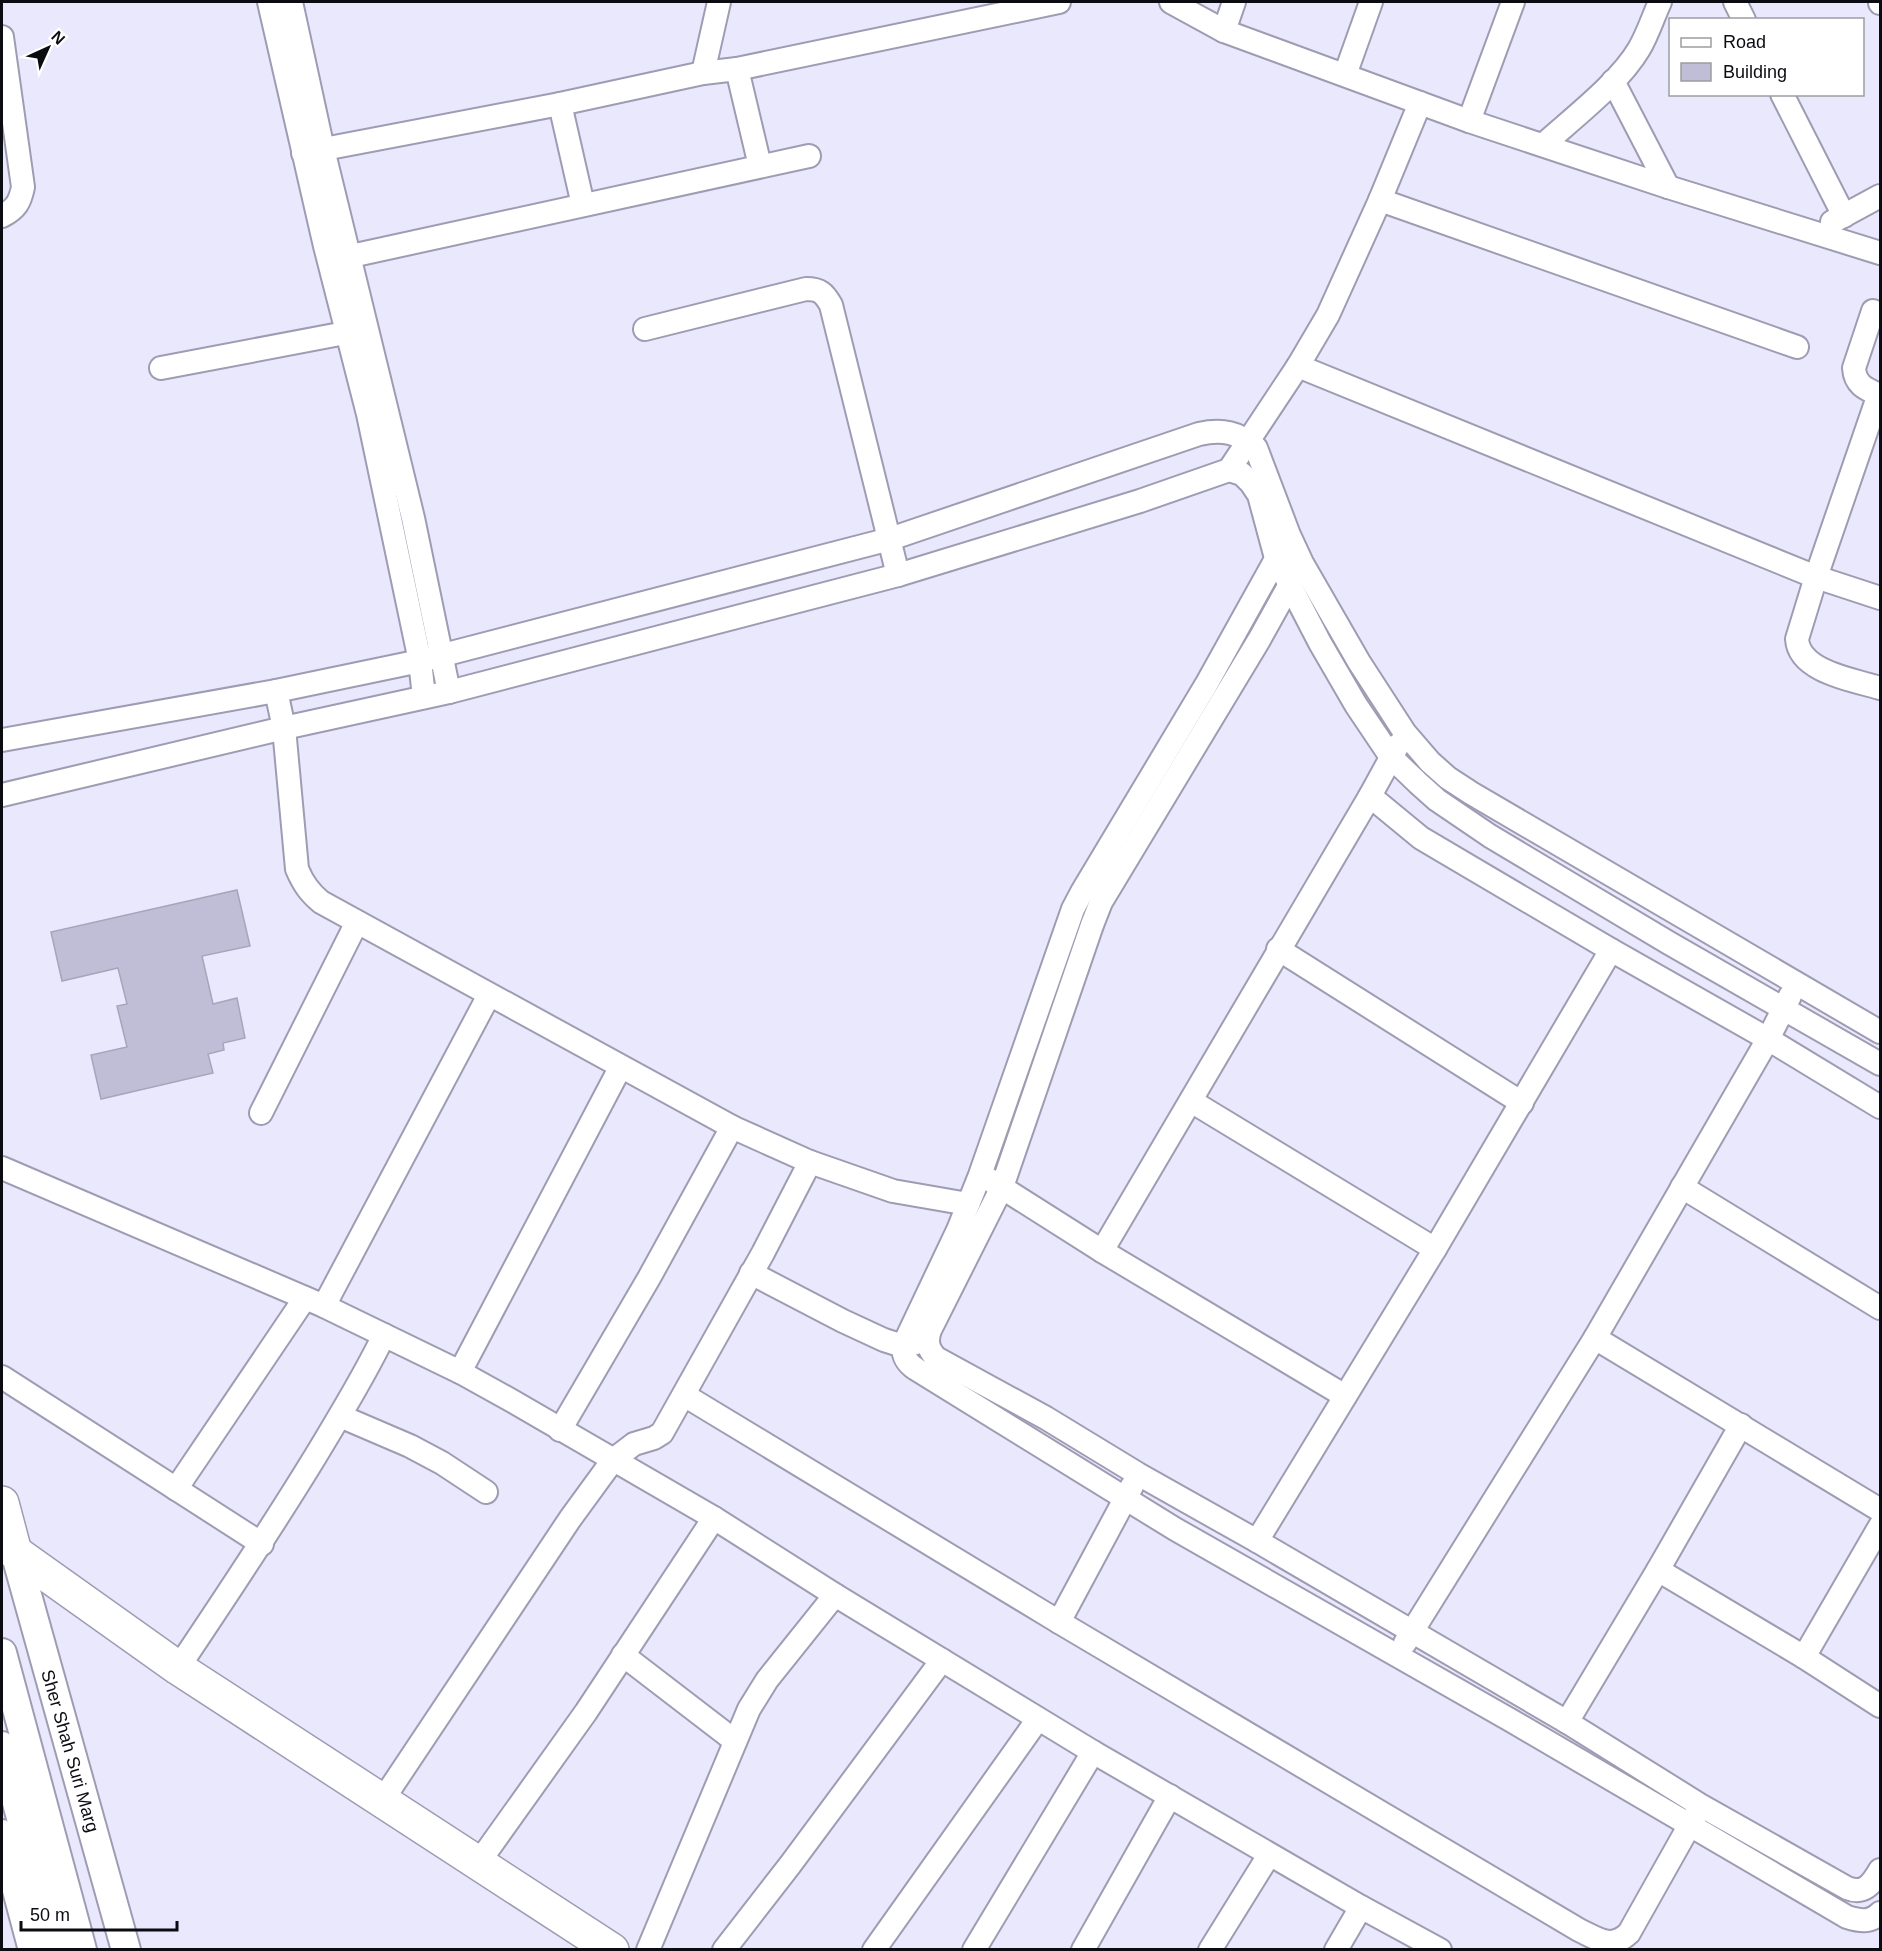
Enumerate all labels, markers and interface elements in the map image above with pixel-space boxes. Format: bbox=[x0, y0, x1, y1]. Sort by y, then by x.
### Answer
north arrow bbox=[18, 18, 78, 78]
legend bbox=[1669, 18, 1864, 96]
text: N bbox=[48, 28, 68, 48]
text: Road bbox=[1723, 32, 1766, 52]
text: Building bbox=[1723, 62, 1787, 82]
street label: Sher Shah Suri Marg bbox=[37, 1667, 103, 1835]
scale bar bbox=[21, 1894, 177, 1932]
text: 50 m bbox=[30, 1905, 70, 1925]

